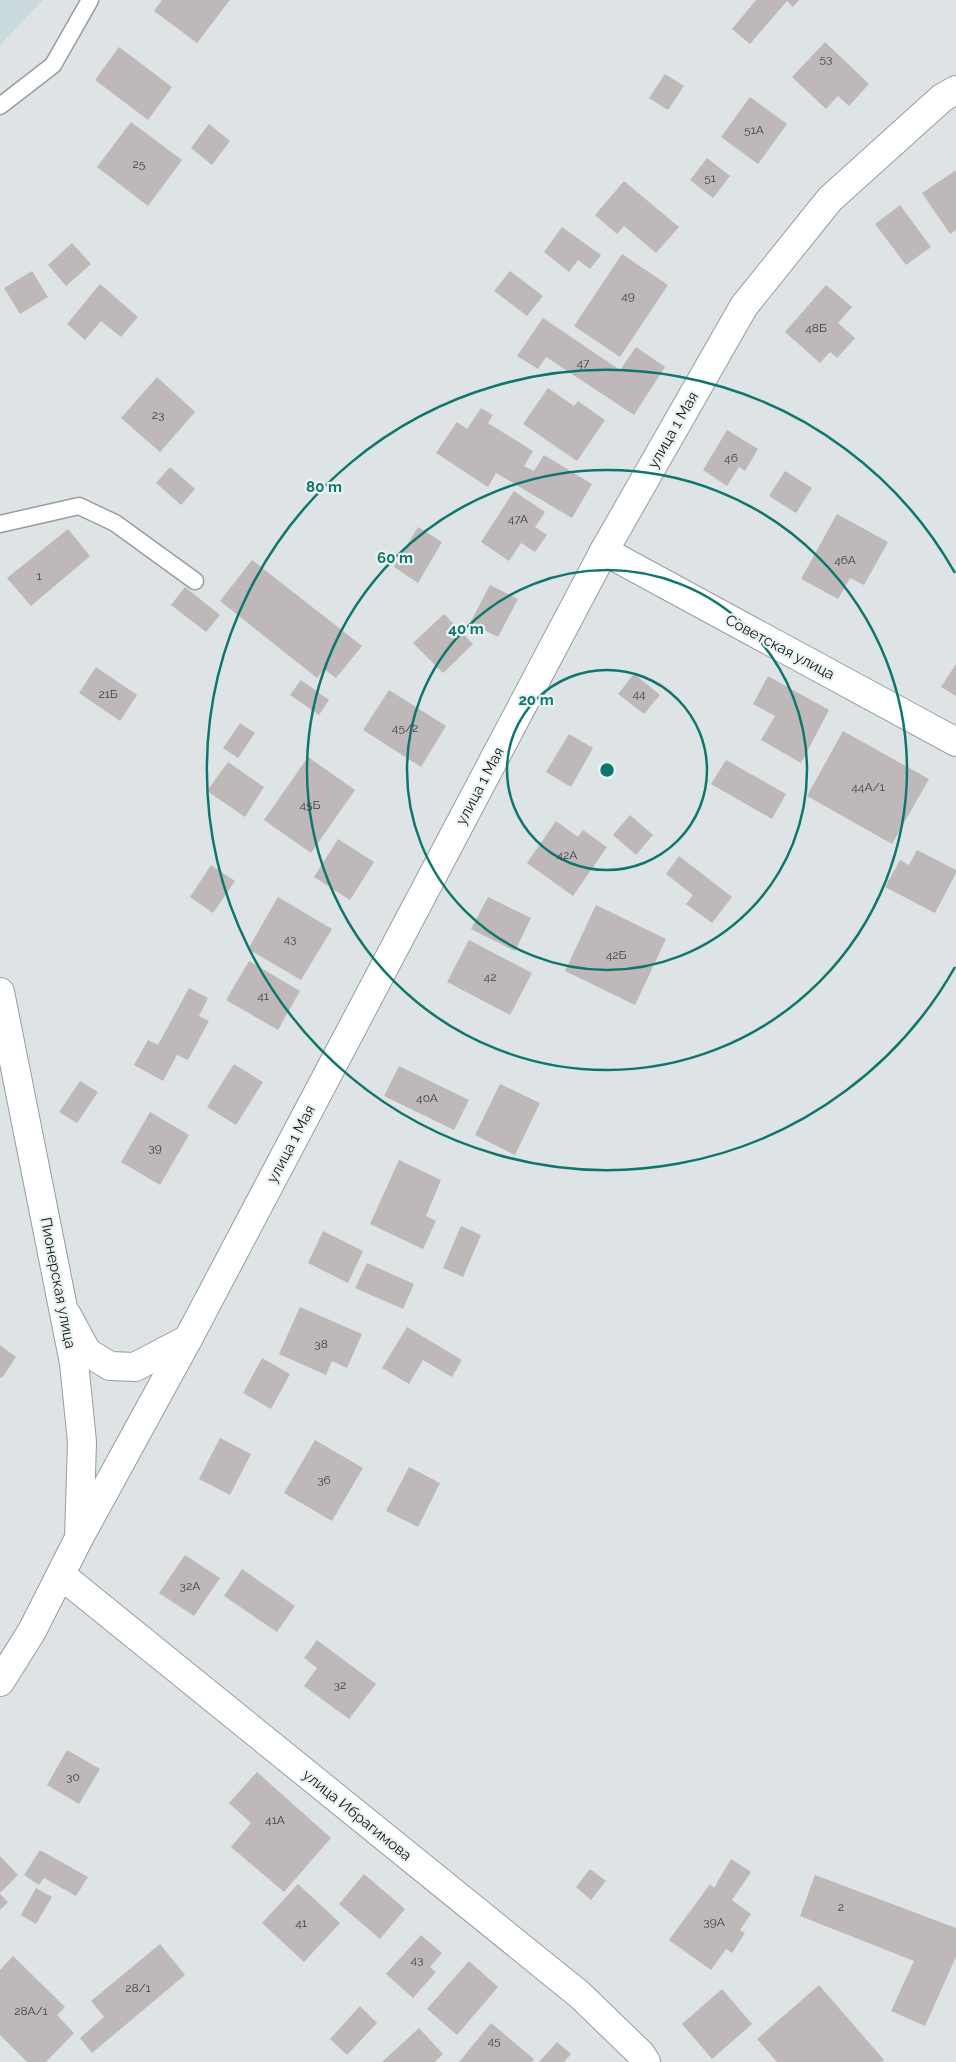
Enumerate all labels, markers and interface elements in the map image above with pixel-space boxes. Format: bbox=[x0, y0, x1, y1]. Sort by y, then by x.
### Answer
house number: 53 bbox=[820, 52, 832, 66]
house number: 51А bbox=[744, 123, 764, 137]
house number: 25 bbox=[133, 157, 146, 171]
house number: 51 bbox=[704, 171, 716, 185]
house number: 49 bbox=[621, 289, 635, 303]
house number: 48Б bbox=[805, 321, 827, 335]
house number: 47 bbox=[577, 356, 590, 370]
street label: улица 1 Мая bbox=[644, 388, 702, 472]
house number: 23 bbox=[152, 408, 164, 422]
house number: 46 bbox=[724, 451, 738, 465]
text: 80 m bbox=[306, 478, 342, 496]
house number: 47А bbox=[508, 512, 528, 526]
text: 60 m bbox=[377, 549, 413, 567]
house number: 46А bbox=[834, 553, 856, 567]
house number: 1 bbox=[36, 569, 42, 583]
street label: Советская улица bbox=[722, 611, 838, 683]
text: 40 m bbox=[448, 620, 484, 638]
house number: 21Б bbox=[98, 687, 118, 701]
house number: 44 bbox=[632, 687, 646, 701]
text: 20 m bbox=[518, 691, 554, 709]
house number: 45/2 bbox=[392, 721, 418, 735]
street label: улица 1 Мая bbox=[452, 744, 508, 828]
centre of rings bbox=[598, 761, 616, 779]
house number: 44А/1 bbox=[851, 780, 885, 794]
house number: 45Б bbox=[300, 798, 321, 812]
house number: 42А bbox=[557, 848, 577, 862]
house number: 43 bbox=[284, 932, 296, 946]
house number: 42Б bbox=[606, 948, 626, 962]
house number: 42 bbox=[484, 970, 496, 984]
house number: 41 bbox=[257, 989, 269, 1003]
house number: 40А bbox=[416, 1091, 438, 1105]
street label: улица 1 Мая bbox=[263, 1102, 319, 1186]
house number: 39 bbox=[148, 1141, 162, 1155]
street label: Пионерская улица bbox=[36, 1216, 80, 1350]
house number: 38 bbox=[314, 1337, 328, 1351]
house number: 36 bbox=[317, 1473, 331, 1487]
house number: 32А bbox=[180, 1579, 200, 1593]
house number: 32 bbox=[334, 1678, 346, 1692]
street label: улица Ибрагимова bbox=[299, 1766, 415, 1864]
house number: 30 bbox=[66, 1770, 80, 1784]
house number: 41А bbox=[265, 1813, 285, 1827]
house number: 2 bbox=[838, 1900, 844, 1914]
house number: 39А bbox=[703, 1915, 725, 1929]
house number: 41 bbox=[295, 1916, 307, 1930]
house number: 43 bbox=[411, 1953, 423, 1967]
house number: 28/1 bbox=[125, 1981, 151, 1995]
house number: 28А/1 bbox=[14, 2004, 48, 2018]
house number: 45 bbox=[487, 2034, 501, 2048]

